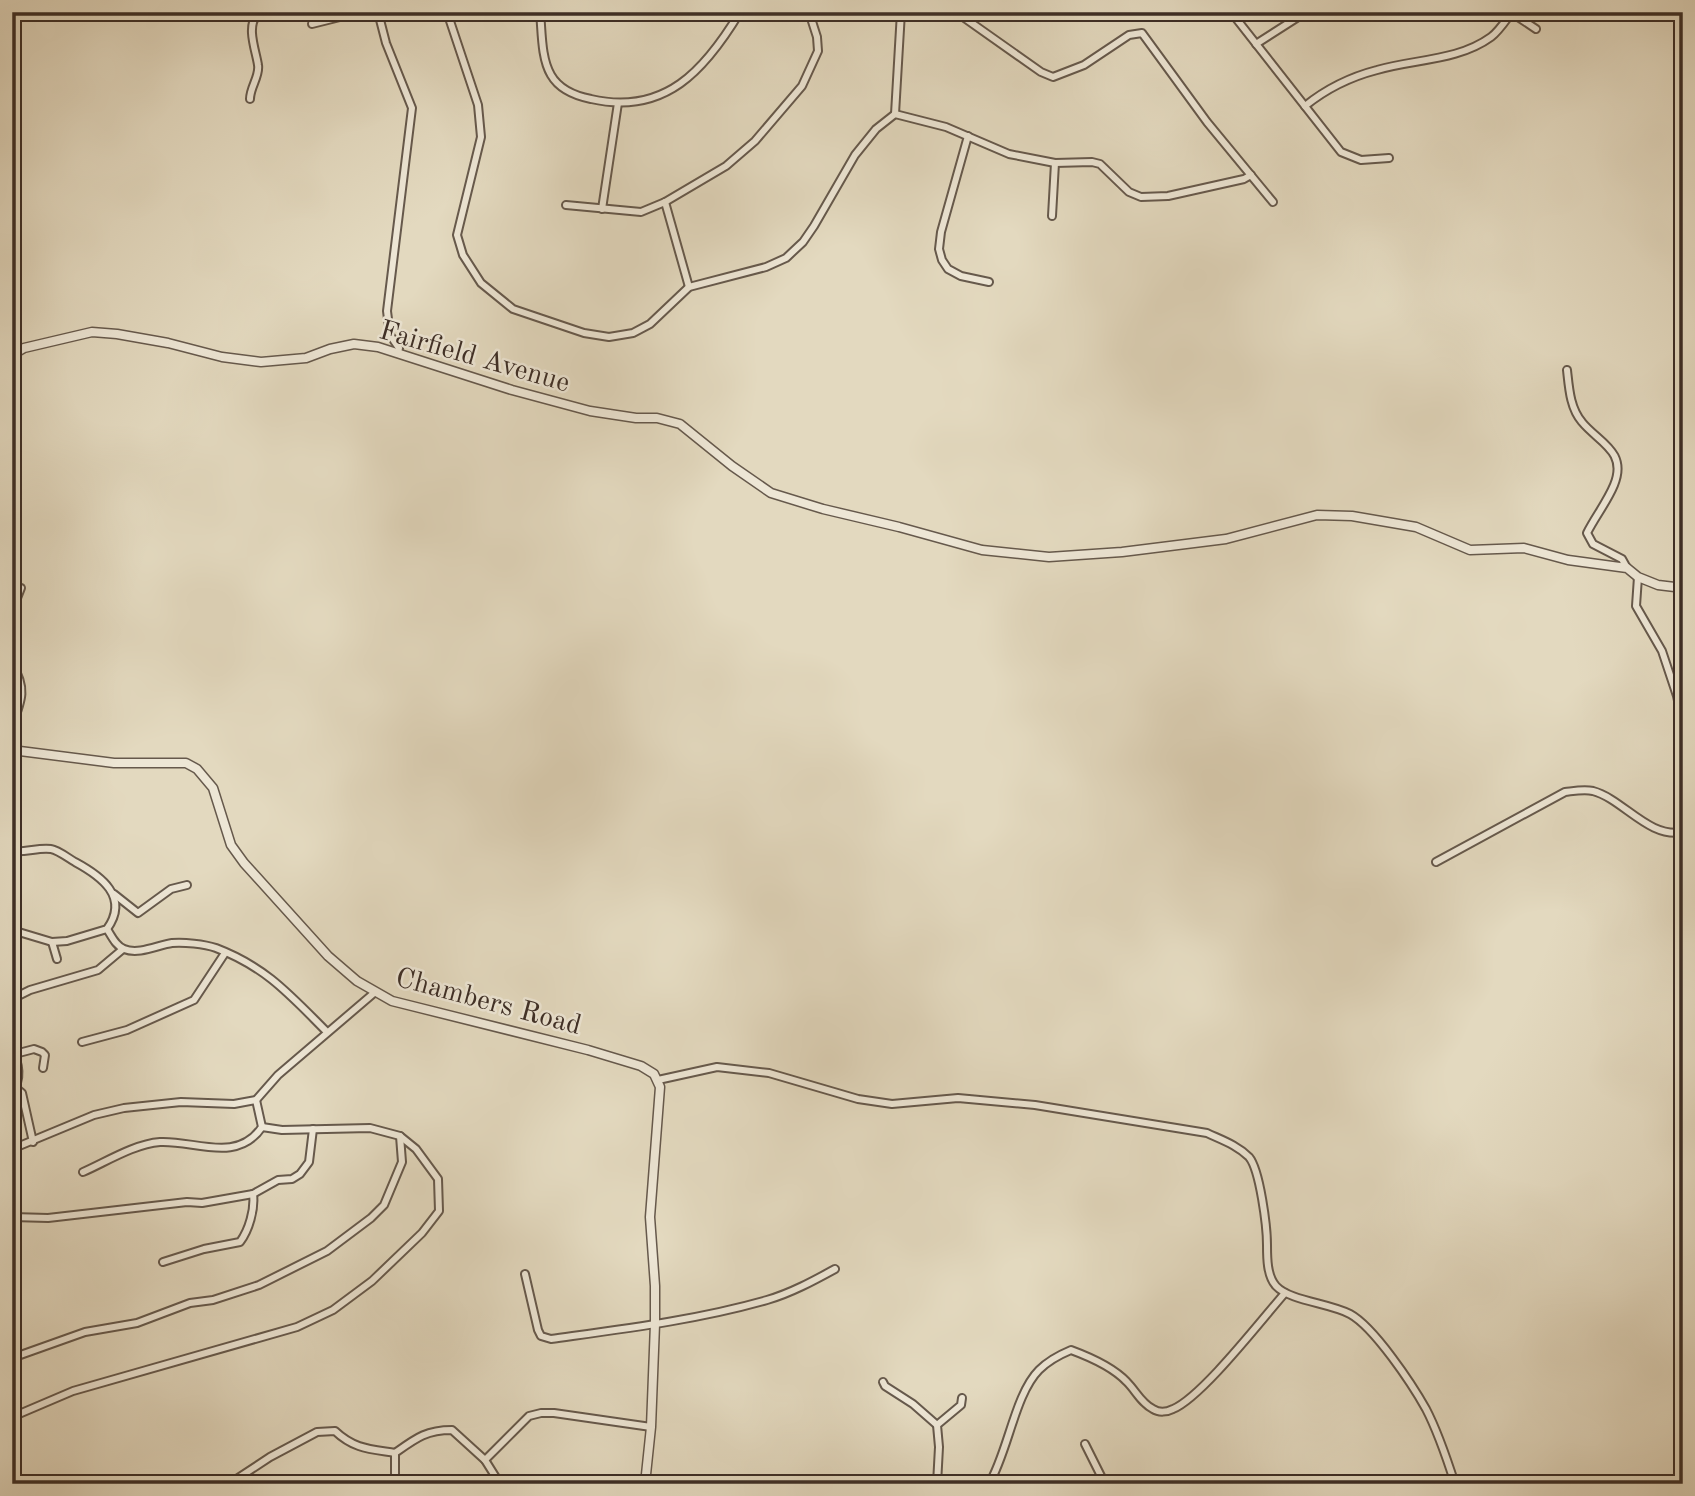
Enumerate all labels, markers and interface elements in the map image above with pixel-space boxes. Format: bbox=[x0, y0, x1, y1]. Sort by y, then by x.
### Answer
street label: Fairfield Avenue bbox=[376, 317, 573, 398]
street label: Chambers Road bbox=[392, 965, 584, 1041]

